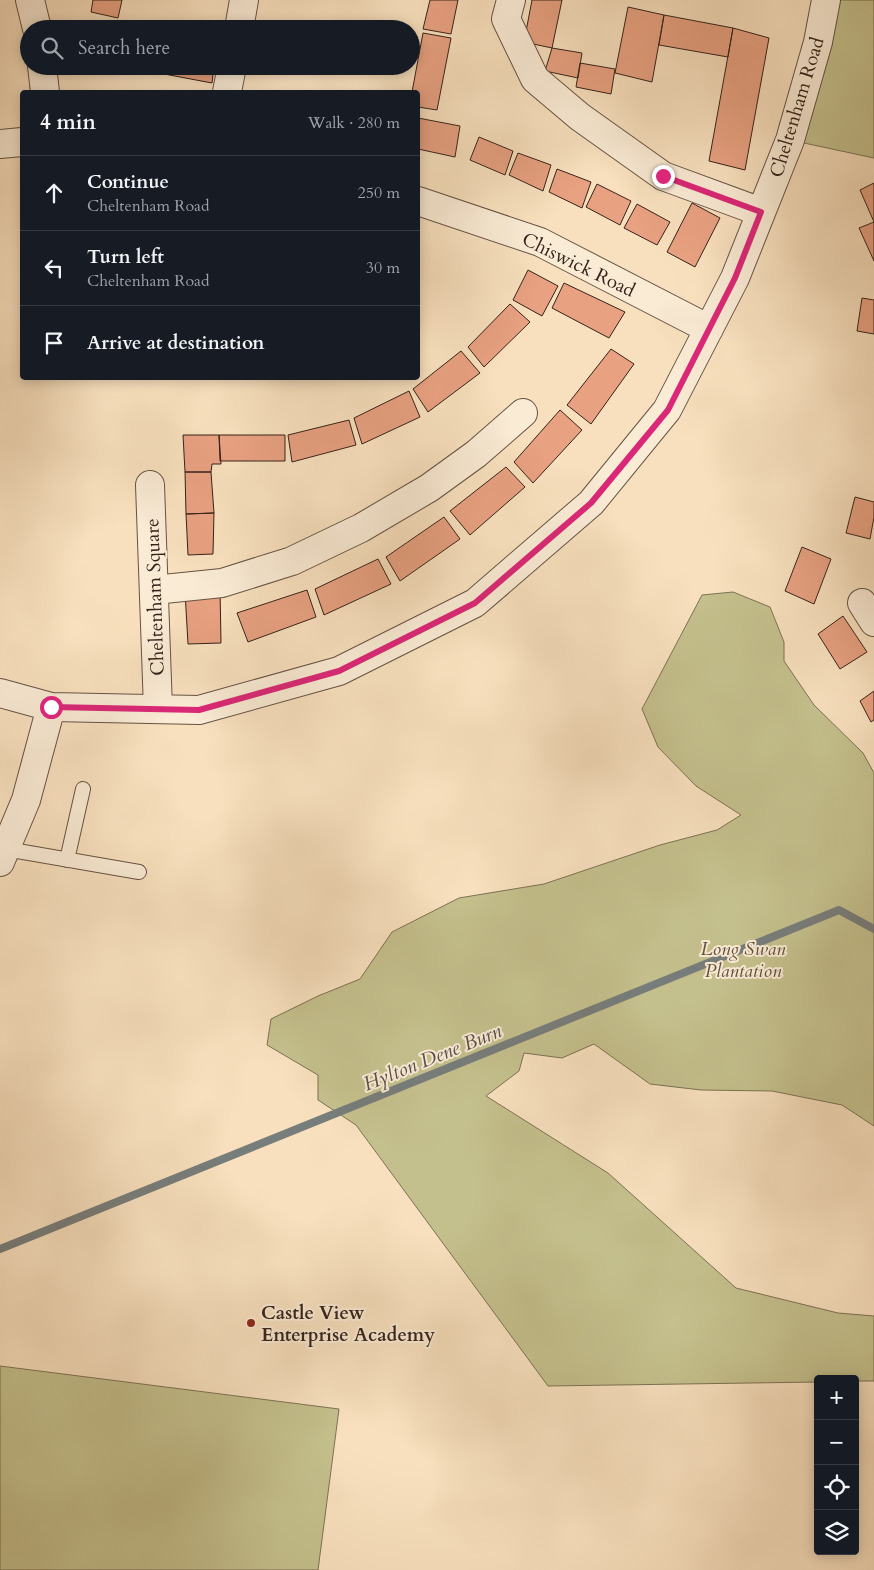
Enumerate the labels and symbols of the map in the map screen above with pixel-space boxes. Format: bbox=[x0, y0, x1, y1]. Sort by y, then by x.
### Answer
street label: Cheltenham Road bbox=[763, 34, 831, 181]
route end bbox=[652, 165, 675, 188]
street label: Chiswick Road bbox=[518, 226, 640, 304]
street label: Cheltenham Square bbox=[139, 518, 171, 676]
route start bbox=[40, 696, 63, 719]
park label: Long Swan Plantation bbox=[700, 936, 786, 984]
water label: Hylton Dene Burn bbox=[359, 1017, 506, 1098]
place label: Castle View Enterprise Academy bbox=[261, 1300, 435, 1348]
marker: Castle View Enterprise Academy bbox=[245, 1317, 257, 1329]

